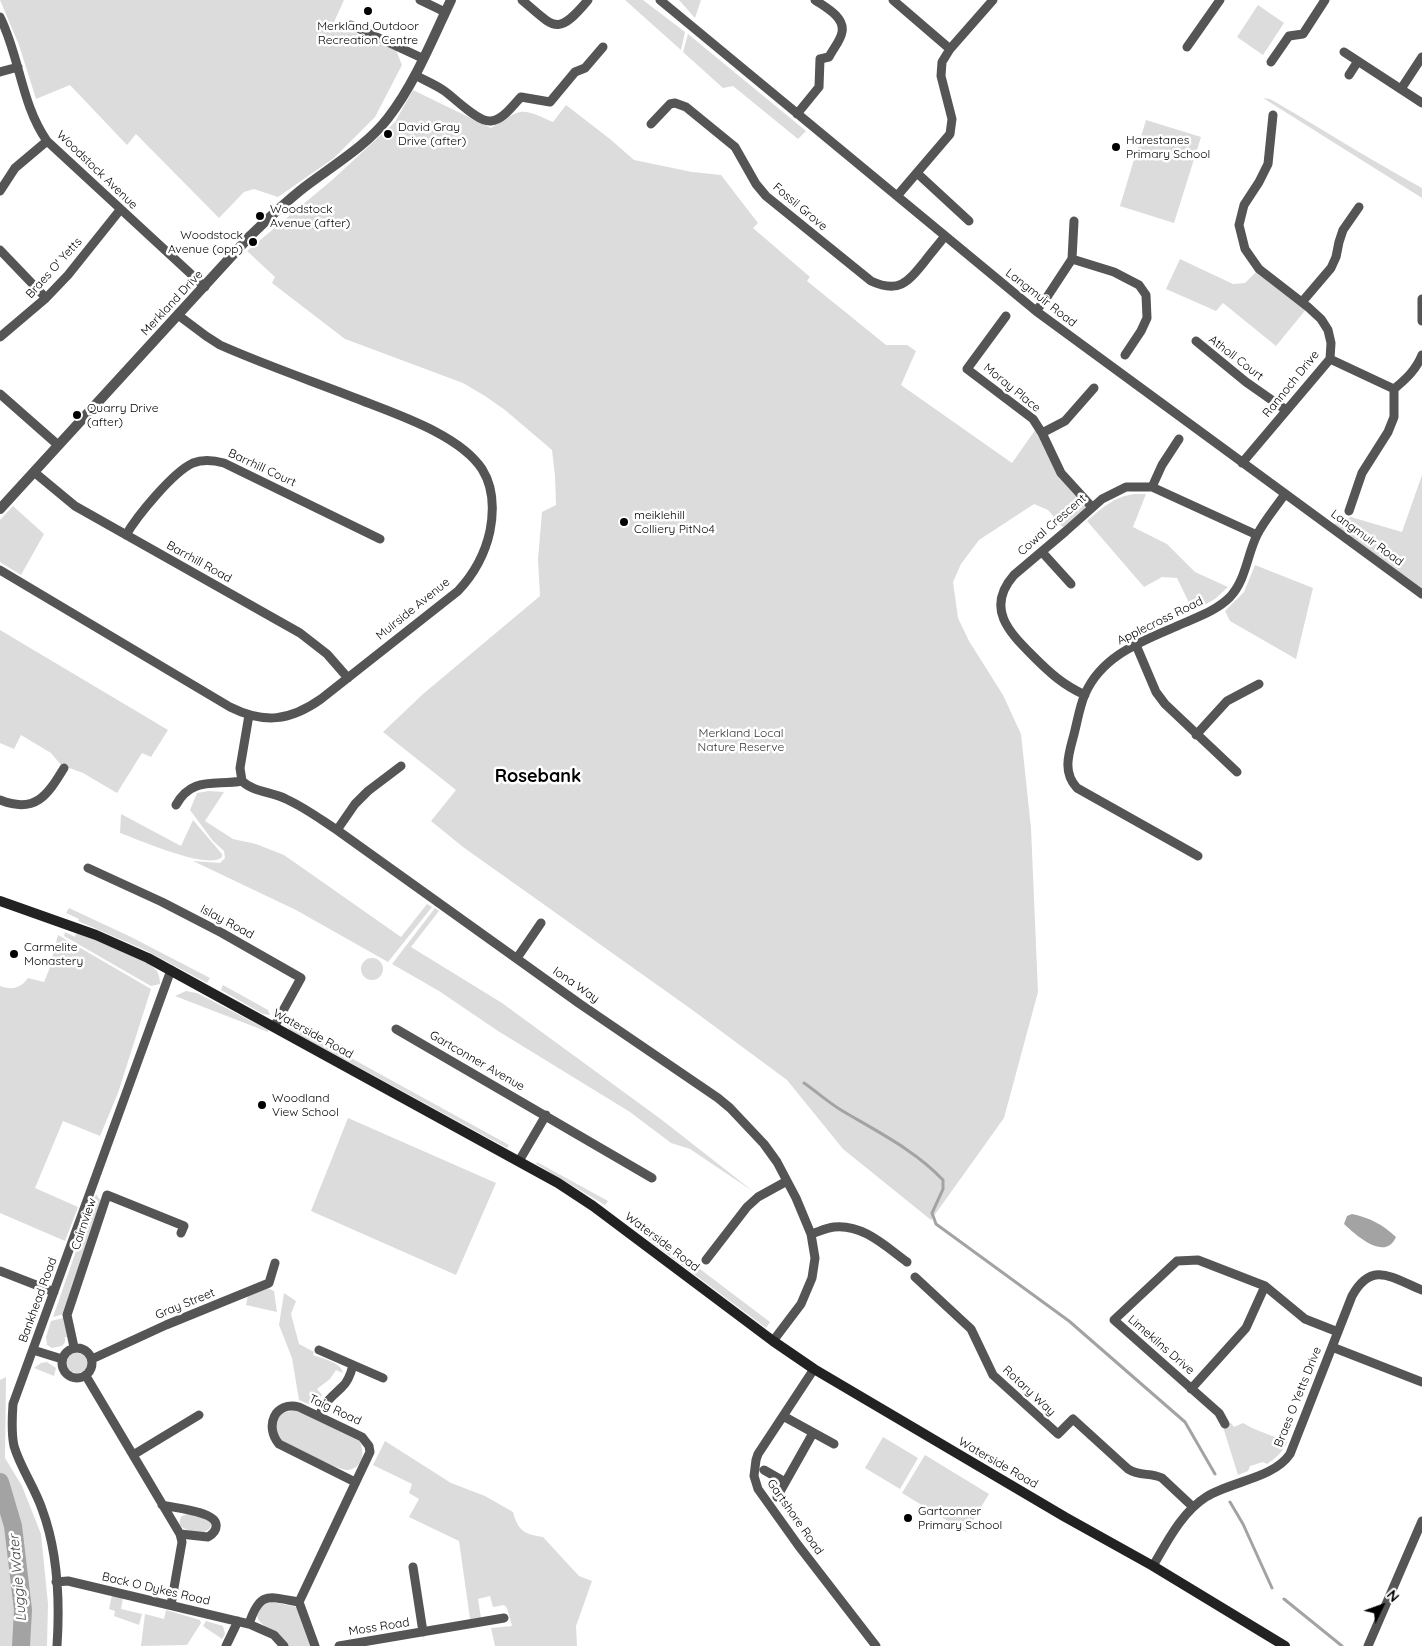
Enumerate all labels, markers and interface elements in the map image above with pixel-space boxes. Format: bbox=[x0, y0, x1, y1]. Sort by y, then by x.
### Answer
marker: Merkland Outdoor Recreation Centre bbox=[362, 5, 374, 17]
place label: Merkland Outdoor Recreation Centre bbox=[317, 19, 419, 47]
place label: David Gray Drive (after) bbox=[398, 120, 466, 148]
street label: Woodstock Avenue bbox=[54, 128, 140, 212]
marker: David Gray Drive (after) bbox=[382, 128, 394, 140]
place label: Harestanes Primary School bbox=[1126, 133, 1210, 161]
marker: Harestanes Primary School bbox=[1110, 141, 1122, 153]
street label: Fossil Grove bbox=[770, 180, 830, 234]
place label: Woodstock Avenue (after) bbox=[270, 202, 350, 230]
marker: Woodstock Avenue (after) bbox=[254, 210, 266, 222]
place label: Woodstock Avenue (opp) bbox=[168, 228, 243, 256]
street label: Braes O' Yetts bbox=[23, 235, 85, 301]
marker: Woodstock Avenue (opp) bbox=[247, 236, 259, 248]
street label: Langmuir Road bbox=[1003, 266, 1079, 330]
street label: Merkland Drive bbox=[138, 267, 206, 339]
street label: Atholl Court bbox=[1206, 332, 1266, 384]
street label: Rannoch Drive bbox=[1260, 348, 1322, 420]
street label: Moray Place bbox=[981, 361, 1043, 415]
place label: Quarry Drive (after) bbox=[87, 401, 159, 429]
marker: Quarry Drive (after) bbox=[71, 409, 83, 421]
street label: Barrhill Court bbox=[226, 446, 298, 490]
street label: Cowal Crescent bbox=[1015, 491, 1089, 559]
street label: Langmuir Road bbox=[1328, 507, 1406, 569]
place label: meiklehill Colliery PitNo4 bbox=[634, 508, 715, 536]
marker: meiklehill Colliery PitNo4 bbox=[618, 516, 630, 528]
street label: Barrhill Road bbox=[164, 538, 234, 586]
street label: Muirside Avenue bbox=[373, 575, 453, 643]
street label: Applecross Road bbox=[1115, 594, 1205, 648]
park label: Merkland Local Nature Reserve bbox=[698, 726, 784, 754]
district label: Rosebank bbox=[495, 766, 581, 788]
street label: Islay Road bbox=[198, 902, 256, 942]
place label: Carmelite Monastery bbox=[24, 940, 83, 968]
marker: Carmelite Monastery bbox=[8, 948, 20, 960]
street label: Iona Way bbox=[550, 964, 602, 1006]
street label: Waterside Road bbox=[270, 1006, 356, 1062]
street label: Gartconner Avenue bbox=[427, 1028, 527, 1094]
place label: Woodland View School bbox=[272, 1091, 339, 1119]
marker: Woodland View School bbox=[256, 1099, 268, 1111]
street label: Cairnview bbox=[68, 1196, 100, 1252]
street label: Waterside Road bbox=[622, 1209, 702, 1275]
street label: Bankhead Road bbox=[16, 1255, 60, 1345]
street label: Gray Street bbox=[153, 1286, 217, 1322]
street label: Limekilns Drive bbox=[1125, 1312, 1197, 1378]
street label: Braes O Yetts Drive bbox=[1271, 1345, 1325, 1449]
street label: Rotary Way bbox=[1000, 1363, 1058, 1419]
street label: Taig Road bbox=[306, 1392, 364, 1428]
street label: Waterside Road bbox=[956, 1434, 1040, 1492]
street label: Gartshore Road bbox=[764, 1477, 826, 1557]
place label: Gartconner Primary School bbox=[918, 1504, 1002, 1532]
marker: Gartconner Primary School bbox=[902, 1512, 914, 1524]
water label: Luggie Water bbox=[6, 1534, 30, 1622]
street label: Back O Dykes Road bbox=[101, 1570, 211, 1608]
north arrow bbox=[1357, 1581, 1407, 1631]
text: N bbox=[1383, 1586, 1403, 1606]
street label: Moss Road bbox=[348, 1615, 410, 1639]

